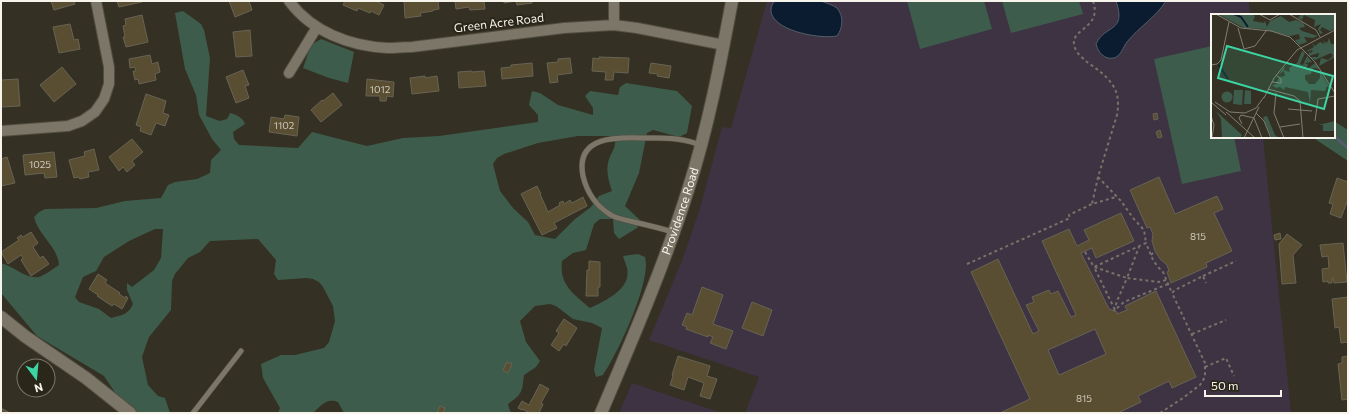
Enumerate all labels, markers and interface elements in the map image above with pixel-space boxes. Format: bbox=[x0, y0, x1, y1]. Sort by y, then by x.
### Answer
street label: Green Acre Road bbox=[453, 10, 545, 34]
inset map bbox=[1211, 14, 1335, 138]
house number: 1012 bbox=[370, 83, 391, 95]
house number: 1102 bbox=[274, 119, 295, 131]
house number: 1025 bbox=[29, 158, 51, 170]
street label: Providence Road bbox=[658, 166, 701, 256]
house number: 815 bbox=[1190, 230, 1206, 242]
north arrow bbox=[16, 358, 56, 398]
scale bar bbox=[1205, 372, 1281, 398]
text: 50 m bbox=[1211, 378, 1239, 392]
text: N bbox=[33, 381, 45, 395]
house number: 815 bbox=[1076, 392, 1092, 404]

